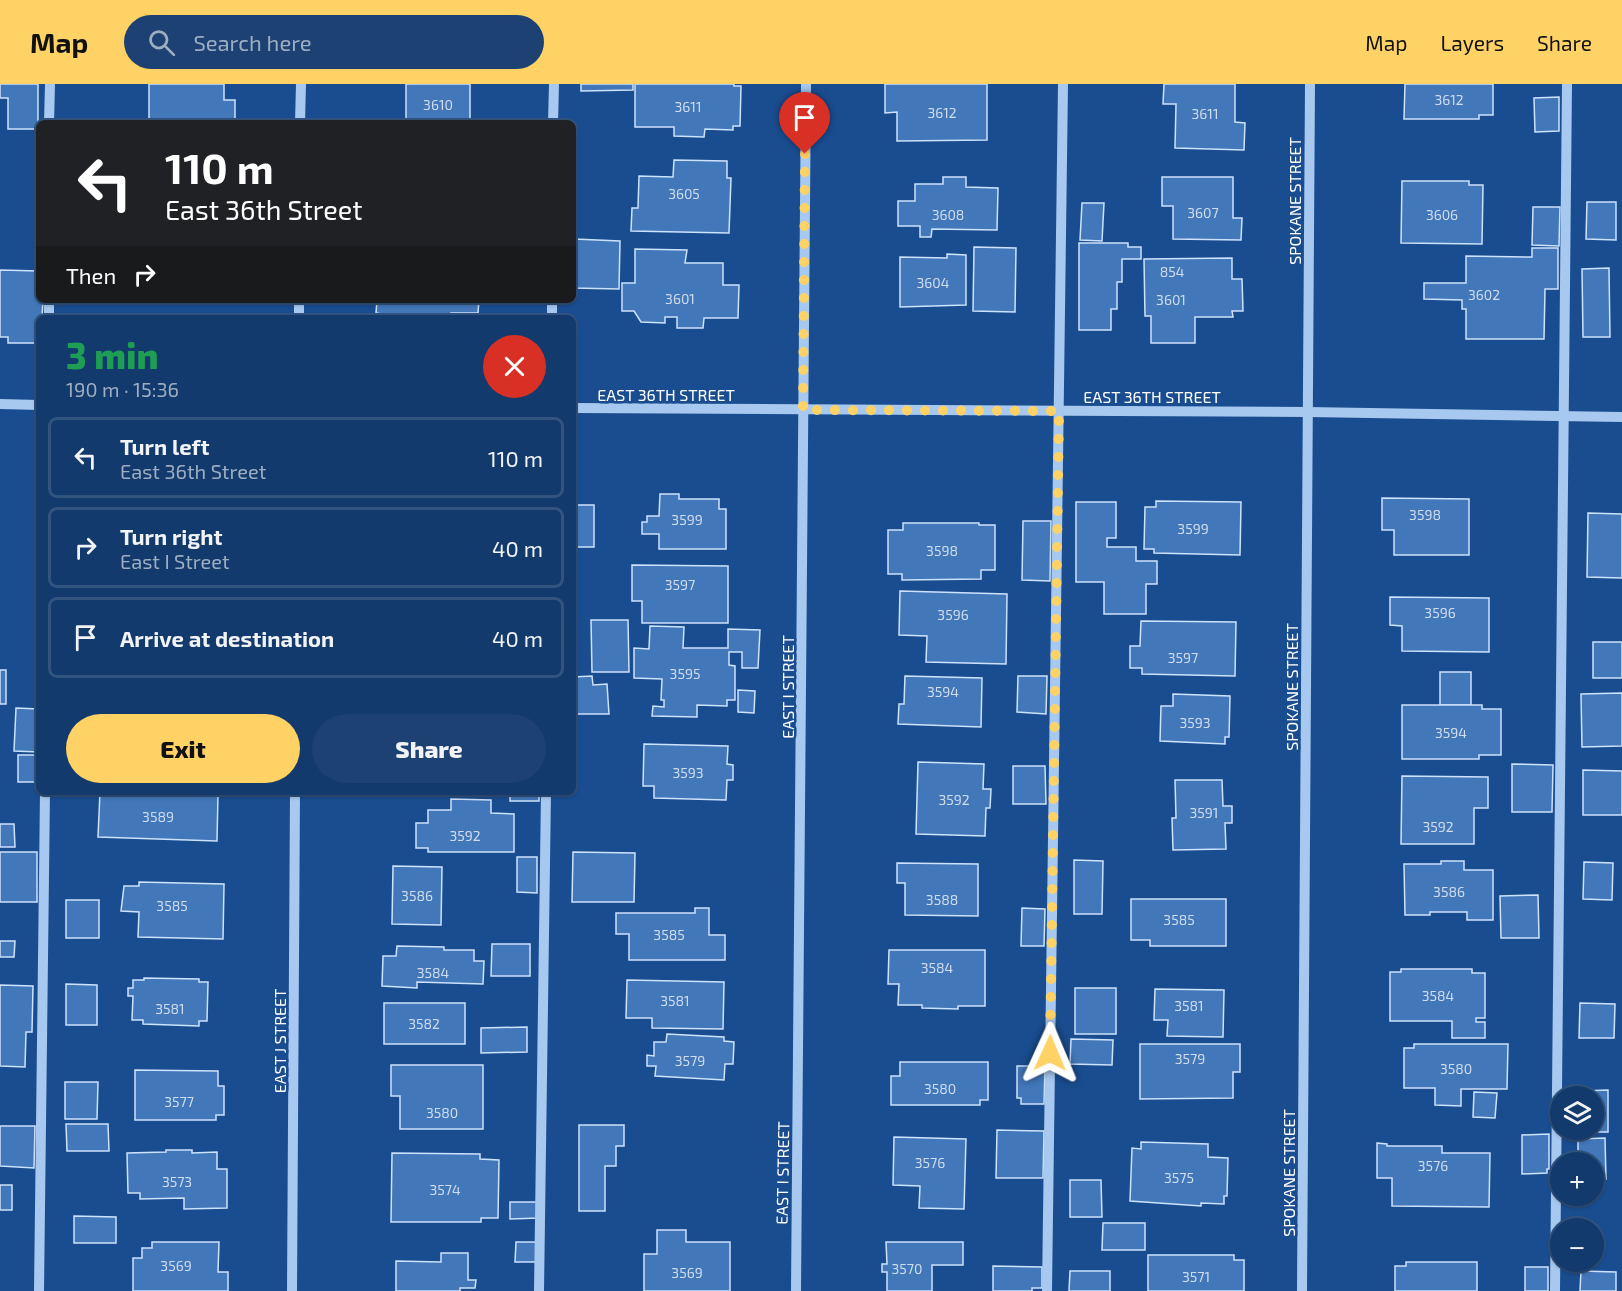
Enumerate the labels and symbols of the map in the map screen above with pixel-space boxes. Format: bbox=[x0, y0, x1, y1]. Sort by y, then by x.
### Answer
house number: 3612 bbox=[1434, 91, 1464, 108]
pin bbox=[779, 92, 830, 154]
house number: 3610 bbox=[423, 96, 453, 113]
house number: 3611 bbox=[675, 98, 701, 115]
house number: 3612 bbox=[927, 104, 957, 121]
house number: 3611 bbox=[1192, 105, 1218, 122]
street label: SPOKANE STREET bbox=[1285, 137, 1304, 265]
house number: 3605 bbox=[668, 185, 700, 202]
house number: 3607 bbox=[1187, 204, 1219, 221]
house number: 3608 bbox=[932, 206, 964, 223]
house number: 3606 bbox=[1426, 206, 1458, 223]
house number: 854 bbox=[1160, 263, 1184, 280]
house number: 3604 bbox=[917, 274, 949, 291]
house number: 3602 bbox=[1468, 286, 1500, 303]
house number: 3601 bbox=[665, 290, 695, 307]
house number: 3601 bbox=[1156, 291, 1186, 308]
street label: EAST 36TH STREET bbox=[597, 385, 735, 404]
street label: EAST 36TH STREET bbox=[1083, 387, 1221, 406]
house number: 3598 bbox=[1409, 506, 1441, 523]
house number: 3599 bbox=[671, 511, 703, 528]
house number: 3599 bbox=[1177, 520, 1209, 537]
house number: 3598 bbox=[926, 542, 958, 559]
house number: 3597 bbox=[665, 576, 695, 593]
house number: 3596 bbox=[1424, 604, 1456, 621]
house number: 3596 bbox=[937, 606, 969, 623]
street label: SPOKANE STREET bbox=[1282, 623, 1301, 751]
street label: EAST I STREET bbox=[778, 635, 797, 739]
house number: 3597 bbox=[1168, 649, 1198, 666]
house number: 3595 bbox=[670, 665, 700, 682]
house number: 3594 bbox=[927, 683, 959, 700]
house number: 3593 bbox=[1179, 714, 1211, 731]
house number: 3594 bbox=[1435, 724, 1467, 741]
house number: 3593 bbox=[672, 764, 704, 781]
house number: 3592 bbox=[938, 791, 970, 808]
house number: 3591 bbox=[1190, 804, 1218, 821]
house number: 3589 bbox=[142, 808, 174, 825]
house number: 3592 bbox=[1422, 818, 1454, 835]
house number: 3592 bbox=[449, 827, 481, 844]
house number: 3586 bbox=[1433, 883, 1465, 900]
house number: 3586 bbox=[401, 887, 433, 904]
house number: 3588 bbox=[926, 891, 958, 908]
house number: 3585 bbox=[156, 897, 188, 914]
house number: 3585 bbox=[1163, 911, 1195, 928]
house number: 3585 bbox=[653, 926, 685, 943]
house number: 3584 bbox=[921, 959, 953, 976]
house number: 3584 bbox=[417, 964, 449, 981]
house number: 3584 bbox=[1422, 987, 1454, 1004]
street label: EAST J STREET bbox=[270, 989, 289, 1093]
house number: 3581 bbox=[660, 992, 690, 1009]
house number: 3581 bbox=[1174, 997, 1204, 1014]
house number: 3581 bbox=[155, 1000, 185, 1017]
house number: 3582 bbox=[408, 1015, 440, 1032]
position arrow bbox=[1018, 1021, 1082, 1085]
house number: 3579 bbox=[1175, 1050, 1205, 1067]
house number: 3579 bbox=[675, 1052, 705, 1069]
house number: 3580 bbox=[1440, 1060, 1472, 1077]
house number: 3580 bbox=[924, 1080, 956, 1097]
house number: 3577 bbox=[164, 1093, 194, 1110]
house number: 3580 bbox=[426, 1104, 458, 1121]
street label: SPOKANE STREET bbox=[1279, 1109, 1298, 1237]
street label: EAST I STREET bbox=[772, 1121, 792, 1225]
house number: 3576 bbox=[915, 1154, 945, 1171]
house number: 3576 bbox=[1418, 1157, 1448, 1174]
house number: 3575 bbox=[1164, 1169, 1194, 1186]
house number: 3573 bbox=[162, 1173, 192, 1190]
house number: 3574 bbox=[429, 1181, 461, 1198]
house number: 3569 bbox=[160, 1257, 192, 1274]
house number: 3570 bbox=[892, 1260, 922, 1277]
house number: 3569 bbox=[671, 1264, 703, 1281]
house number: 3571 bbox=[1182, 1268, 1210, 1285]

